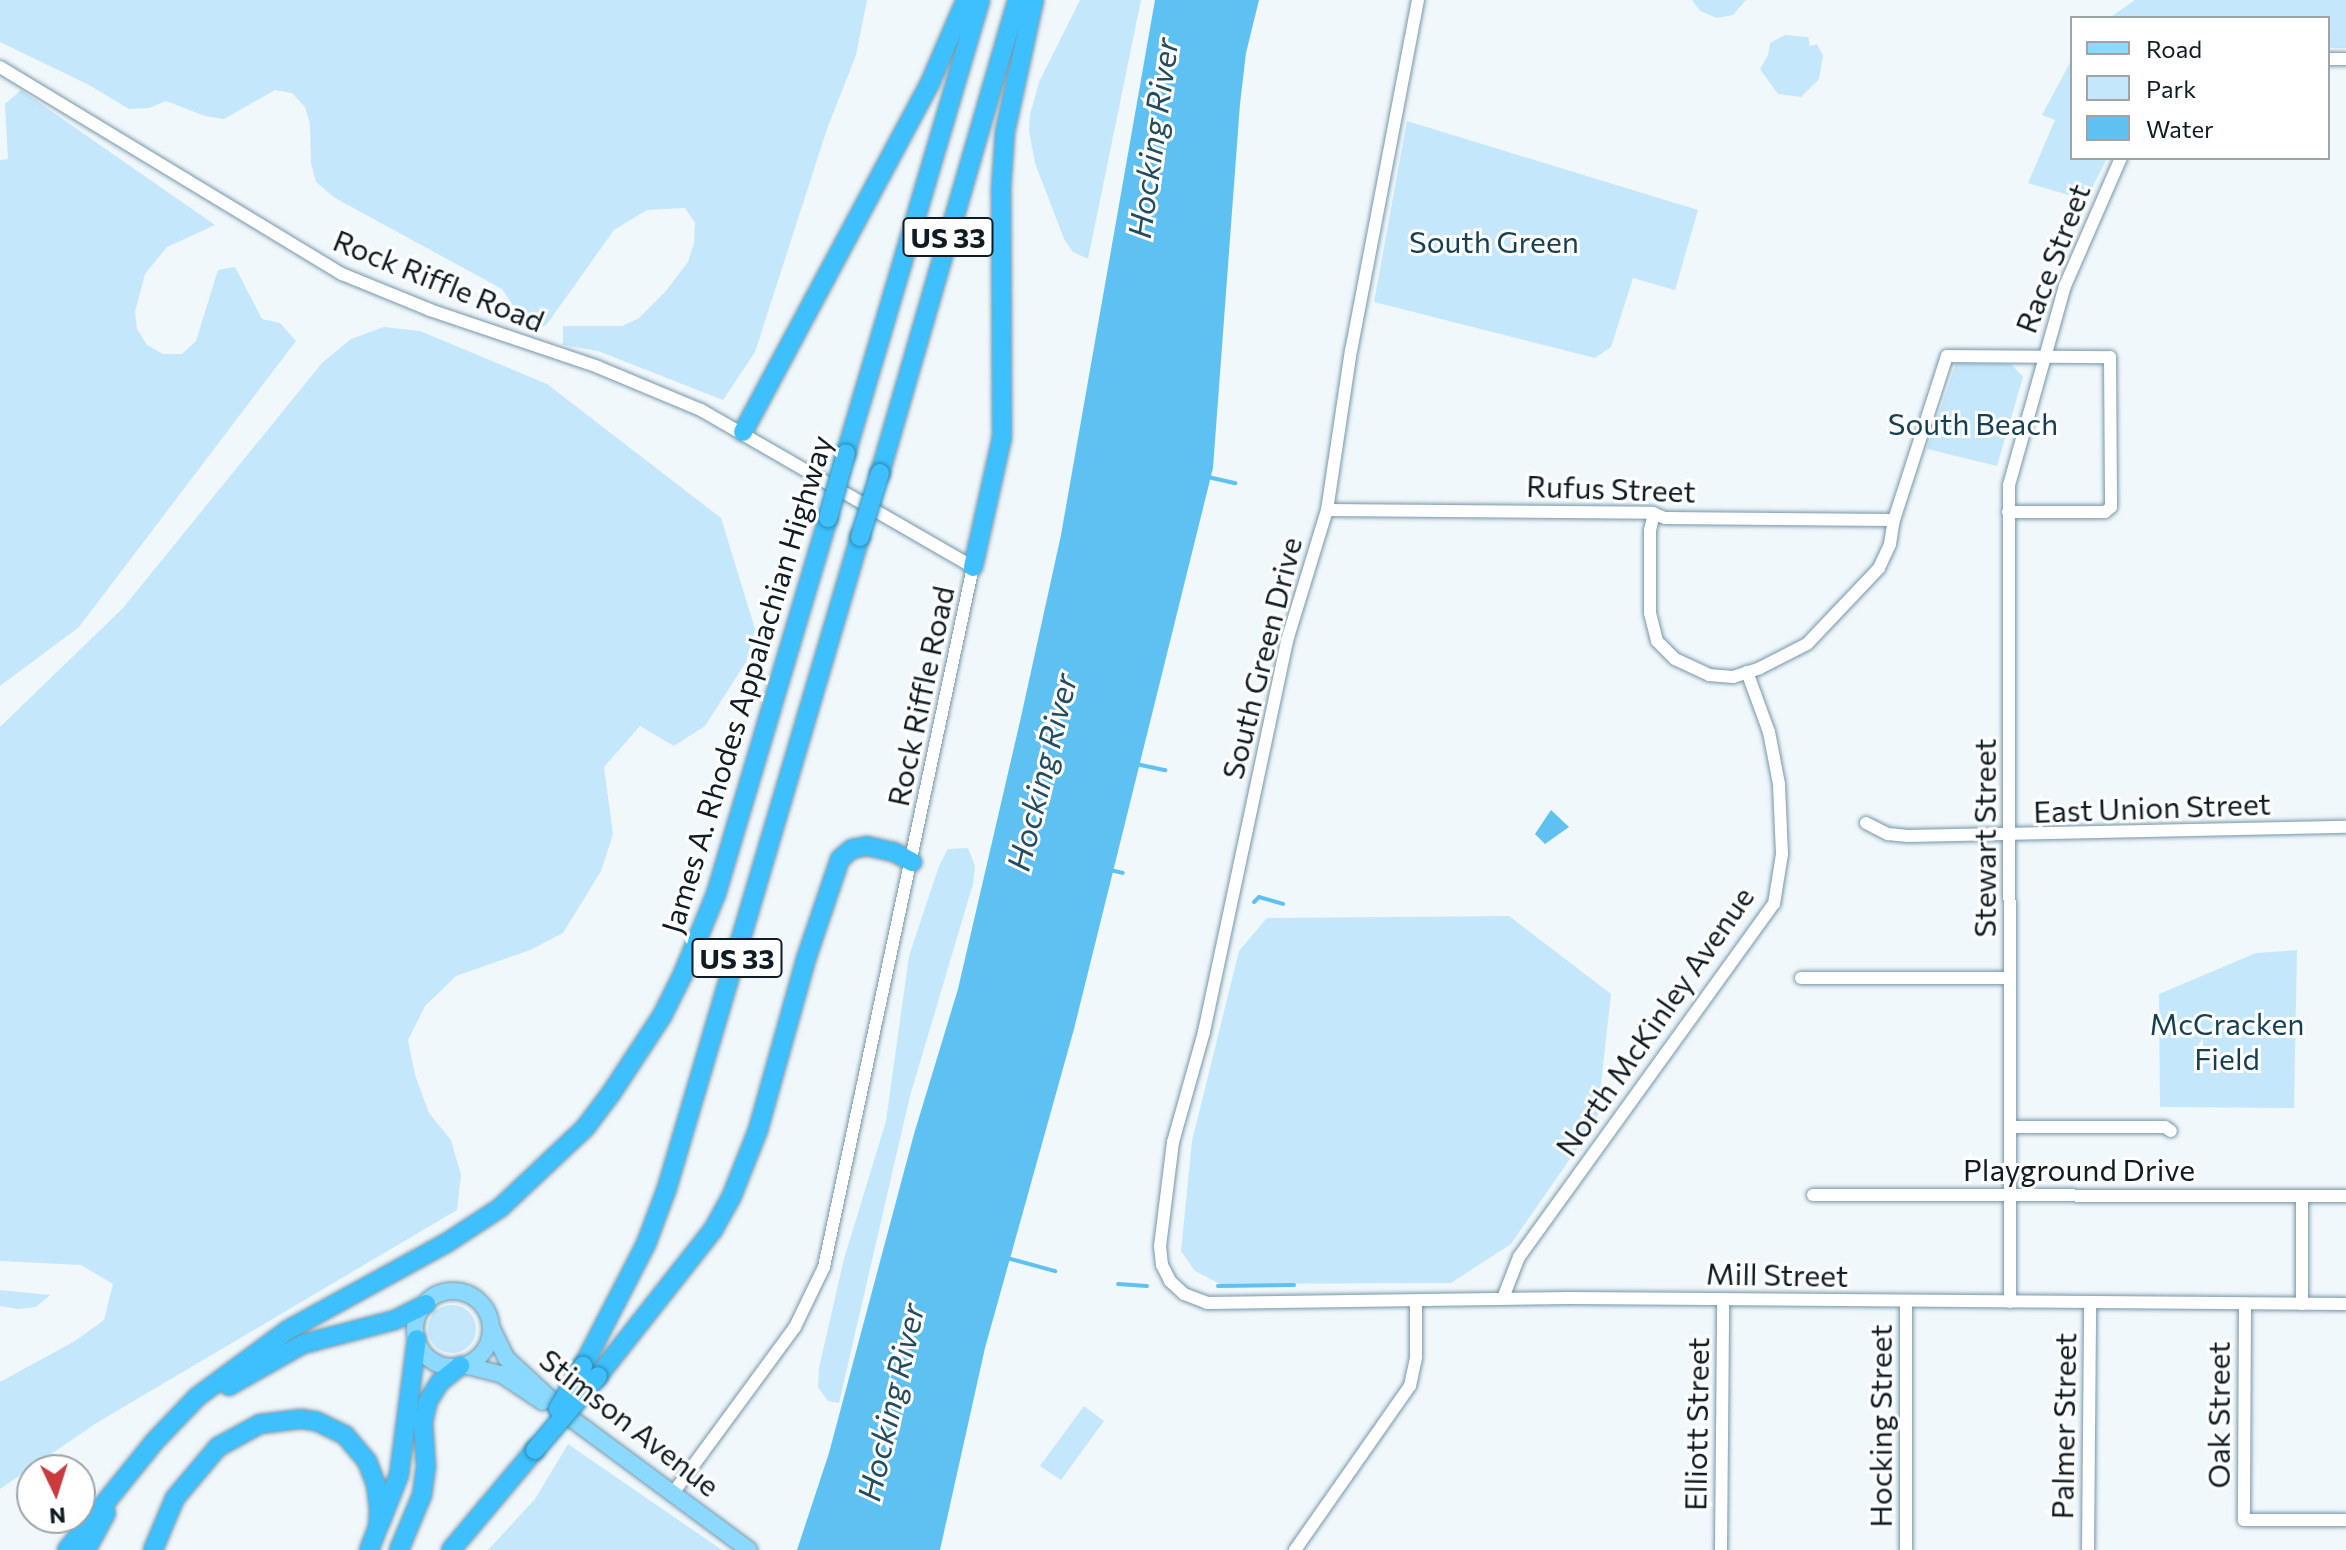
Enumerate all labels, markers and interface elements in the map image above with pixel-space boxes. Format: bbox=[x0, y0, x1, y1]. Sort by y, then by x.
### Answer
legend bbox=[2070, 16, 2330, 160]
text: Road bbox=[2146, 34, 2202, 63]
water label: Hocking River bbox=[1119, 35, 1185, 241]
text: Park bbox=[2146, 74, 2196, 103]
text: Water bbox=[2146, 114, 2214, 143]
street label: Race Street bbox=[2007, 178, 2097, 338]
road number: US 33 bbox=[902, 213, 994, 261]
street label: Rock Riffle Road bbox=[328, 221, 550, 339]
park label: South Green bbox=[1409, 223, 1579, 259]
park label: South Beach bbox=[1888, 405, 2058, 441]
street label: James A. Rhodes Appalachian Highway bbox=[653, 431, 839, 937]
street label: Rufus Street bbox=[1526, 467, 1696, 509]
street label: South Green Drive bbox=[1214, 533, 1308, 783]
street label: Rock Riffle Road bbox=[879, 583, 961, 809]
water label: Hocking River bbox=[998, 669, 1084, 875]
street label: Stewart Street bbox=[1966, 738, 2002, 938]
street label: East Union Street bbox=[2033, 785, 2271, 829]
street label: North McKinley Avenue bbox=[1547, 879, 1761, 1163]
road number: US 33 bbox=[691, 934, 783, 982]
park label: McCracken Field bbox=[2150, 1005, 2304, 1076]
street label: Playground Drive bbox=[1963, 1151, 2195, 1187]
street label: Mill Street bbox=[1706, 1255, 1848, 1293]
water label: Hocking River bbox=[849, 1299, 931, 1505]
street label: Hocking Street bbox=[1862, 1324, 1898, 1528]
street label: Palmer Street bbox=[2043, 1332, 2083, 1520]
street label: Elliott Street bbox=[1676, 1337, 1716, 1511]
street label: Stimson Avenue bbox=[533, 1341, 727, 1503]
street label: Oak Street bbox=[2200, 1342, 2236, 1488]
north arrow bbox=[16, 1454, 96, 1534]
text: N bbox=[48, 1502, 67, 1530]

